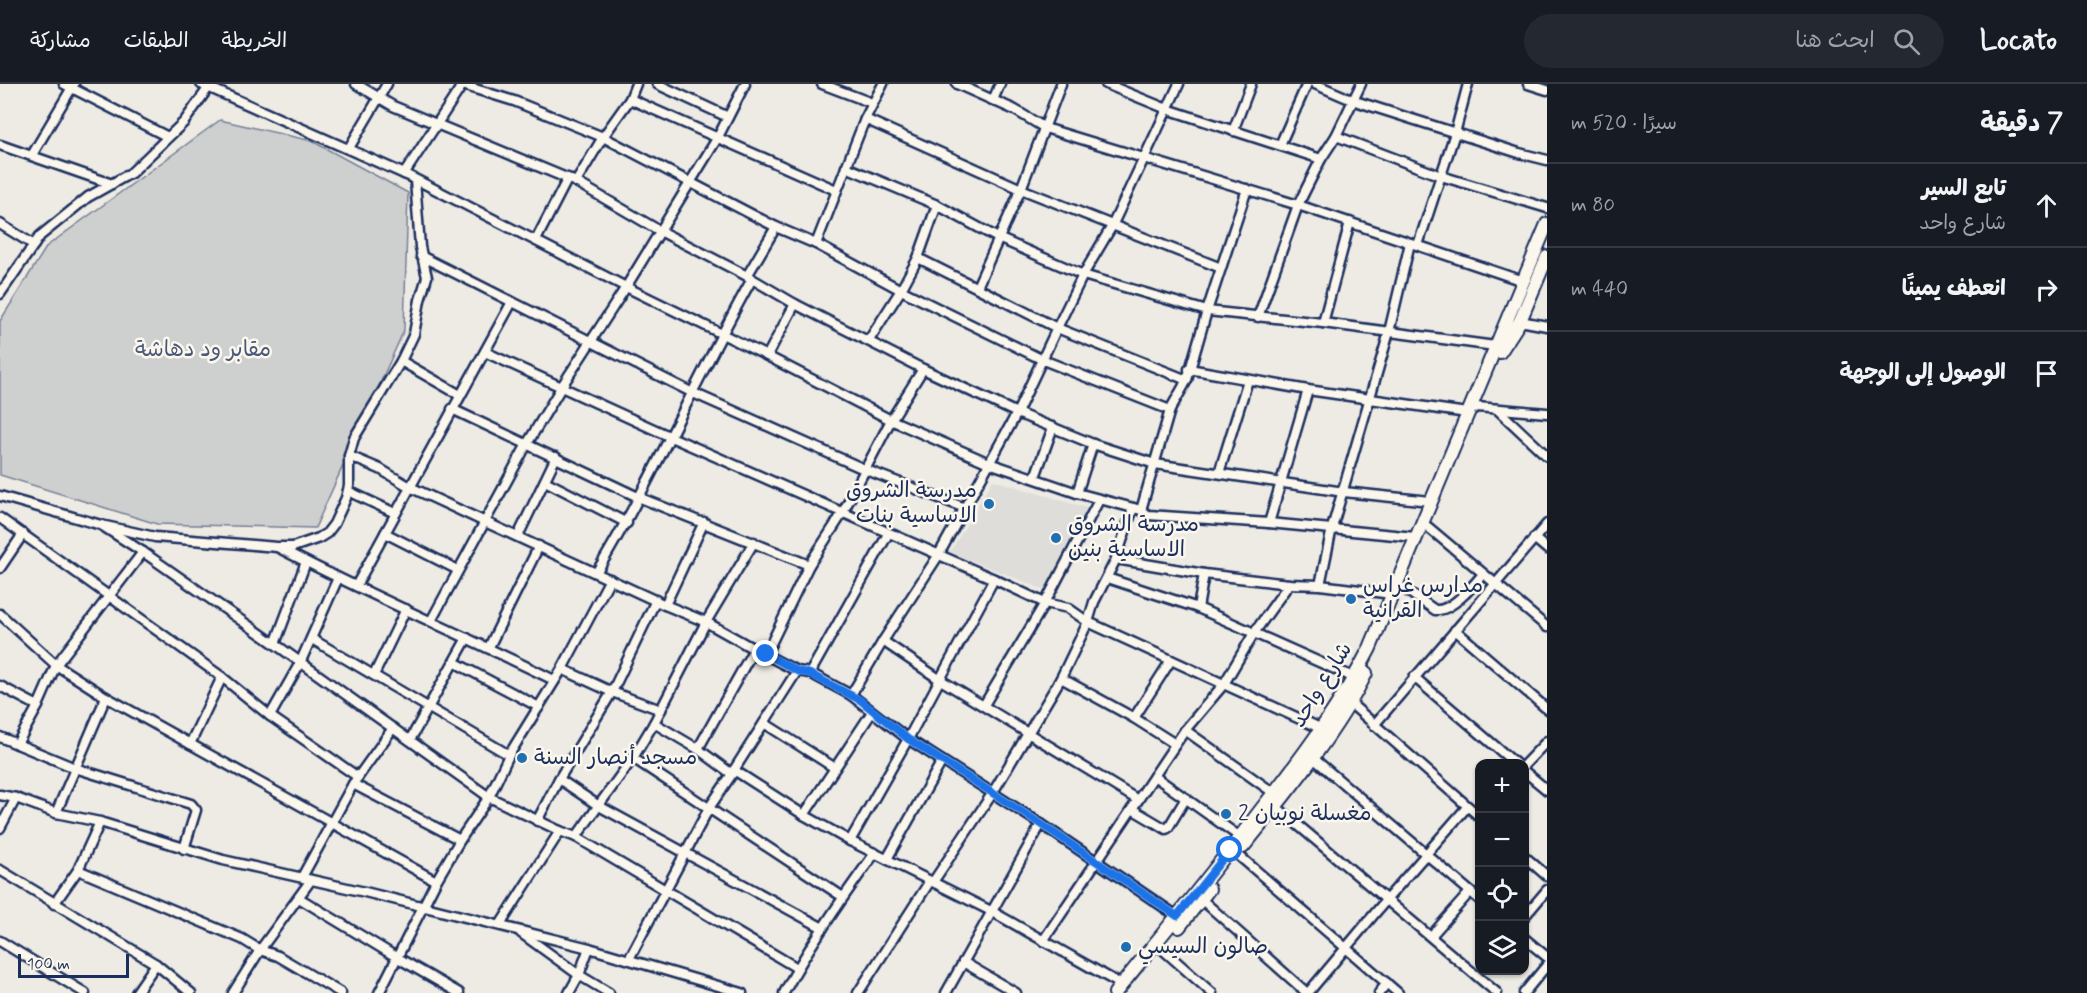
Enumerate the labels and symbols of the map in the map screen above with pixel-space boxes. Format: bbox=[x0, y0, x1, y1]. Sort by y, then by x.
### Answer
park label: مقابر ود دهاشة bbox=[135, 336, 271, 364]
place label: مدرسة الشروق الاساسية بنات bbox=[846, 477, 977, 530]
marker: مدرسة الشروق الاساسية بنات bbox=[982, 497, 996, 511]
place label: مدرسة الشروق الاساسية بنين bbox=[1068, 511, 1199, 564]
marker: مدرسة الشروق الاساسية بنين bbox=[1049, 531, 1063, 545]
place label: مدارس غراس القرانية bbox=[1363, 572, 1483, 625]
marker: مدارس غراس القرانية bbox=[1344, 592, 1358, 606]
street label: شارع واحد bbox=[1285, 637, 1359, 733]
route end bbox=[752, 640, 778, 666]
place label: مسجد أنصار السنة bbox=[534, 743, 697, 772]
marker: مسجد أنصار السنة bbox=[515, 751, 529, 765]
place label: مغسلة نوبيان 2 bbox=[1238, 800, 1372, 828]
marker: مغسلة نوبيان 2 bbox=[1219, 807, 1233, 821]
route start bbox=[1216, 836, 1242, 862]
place label: صالون السيسي bbox=[1138, 933, 1268, 965]
marker: صالون السيسي bbox=[1119, 940, 1133, 954]
scale bar bbox=[18, 951, 129, 978]

